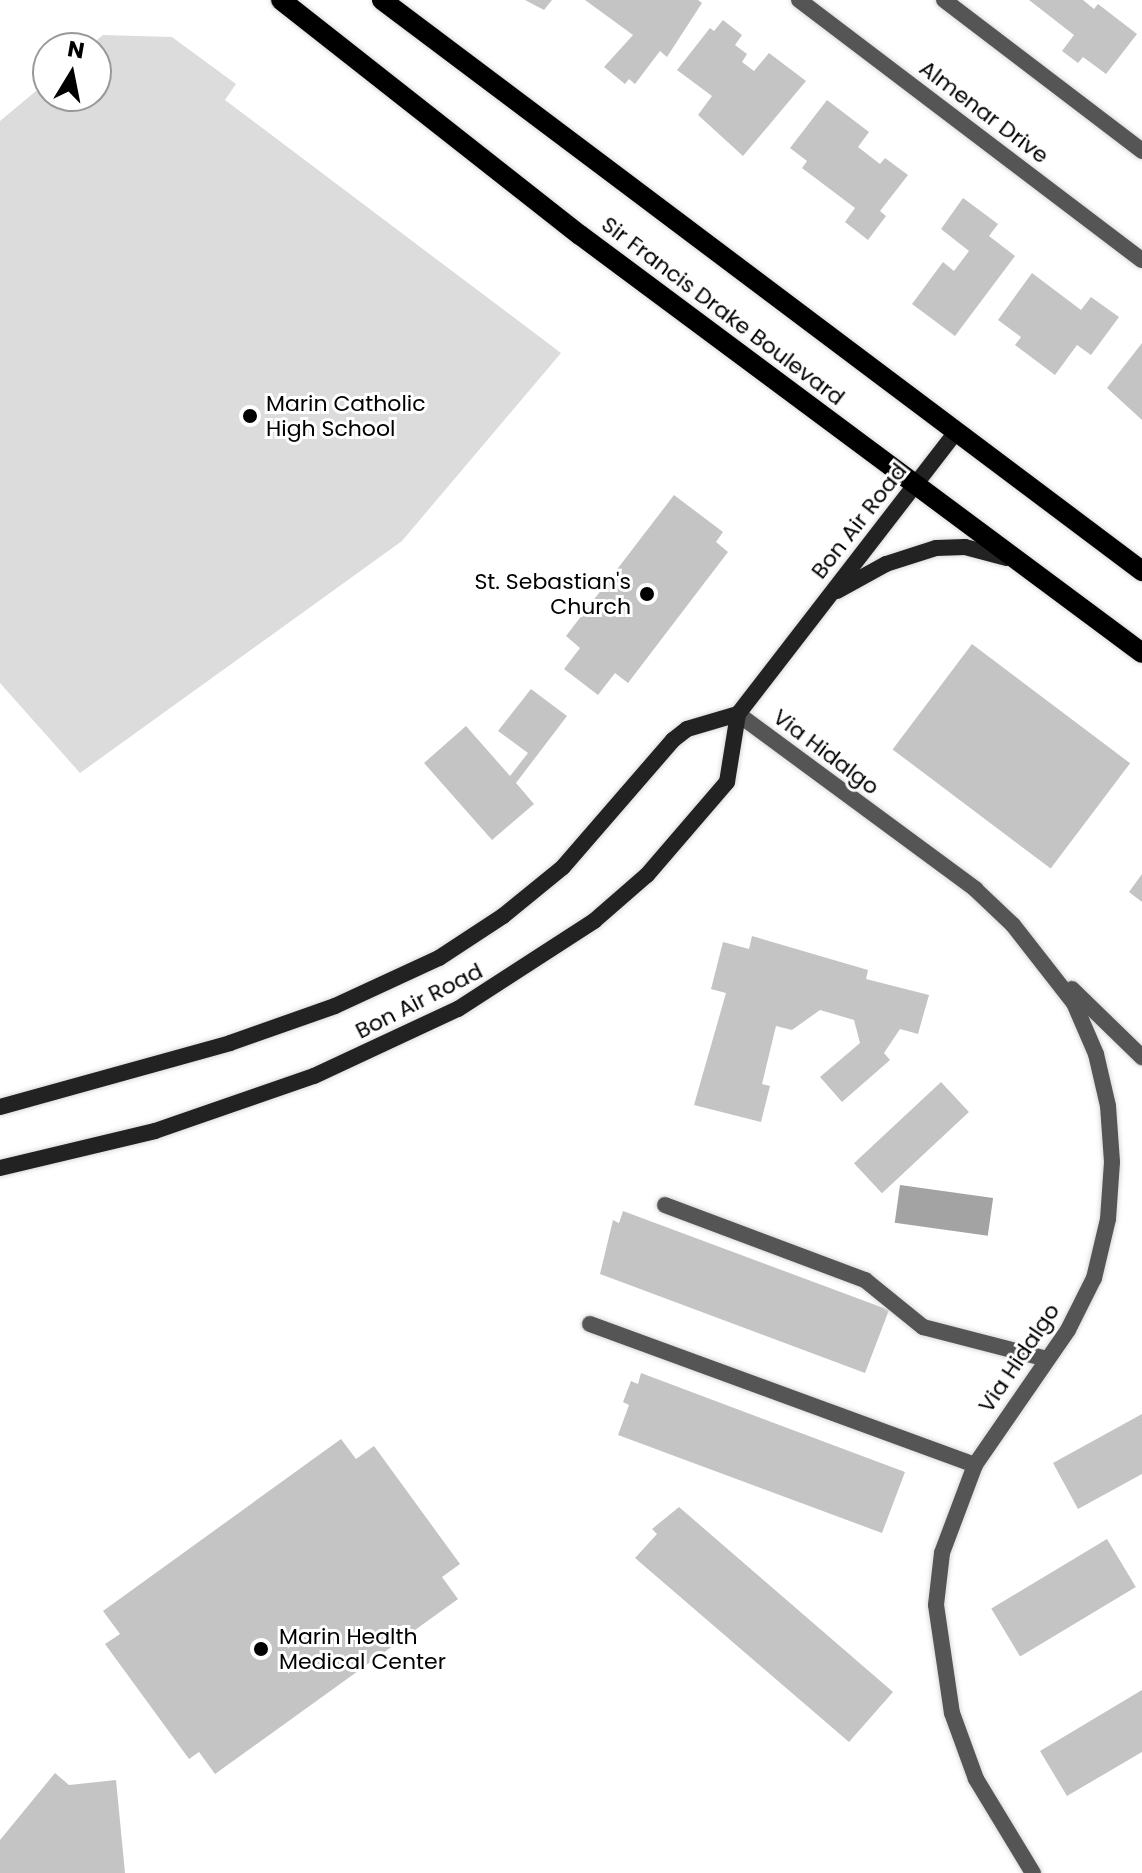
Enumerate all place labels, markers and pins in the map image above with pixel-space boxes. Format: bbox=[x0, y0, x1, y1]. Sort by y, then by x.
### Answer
place label: Marin Catholic High School bbox=[266, 390, 426, 442]
marker: Marin Catholic High School bbox=[241, 407, 259, 425]
place label: St. Sebastian's Church bbox=[474, 568, 631, 620]
marker: St. Sebastian's Church bbox=[638, 585, 656, 603]
place label: Marin Health Medical Center bbox=[279, 1623, 446, 1674]
marker: Marin Health Medical Center bbox=[250, 1638, 272, 1660]

